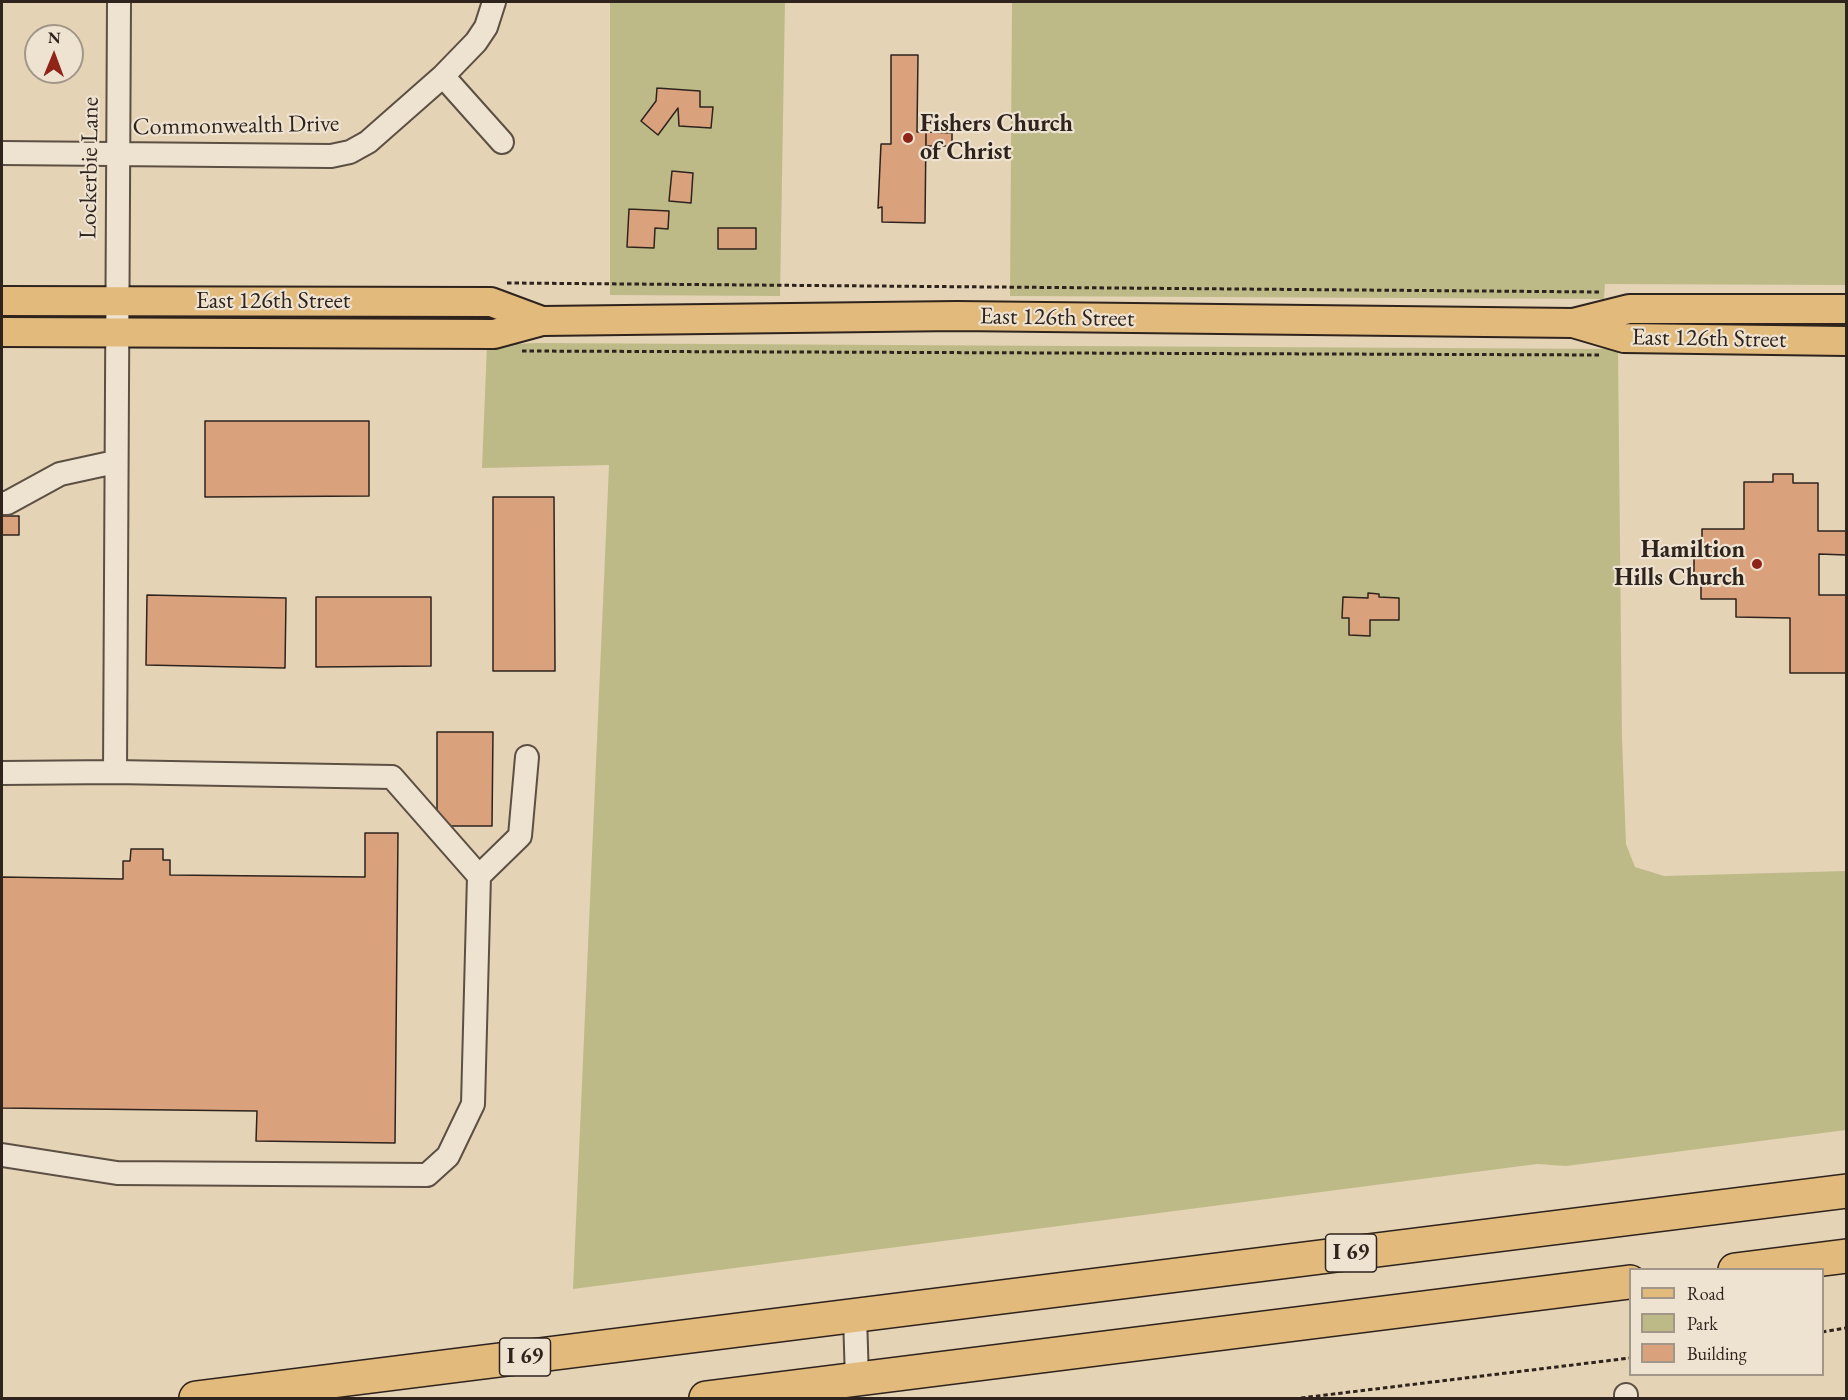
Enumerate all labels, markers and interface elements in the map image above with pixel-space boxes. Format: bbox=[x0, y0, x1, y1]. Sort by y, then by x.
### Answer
north arrow bbox=[24, 24, 84, 84]
text: N bbox=[48, 27, 61, 48]
street label: Lockerbie Lane bbox=[74, 97, 106, 239]
street label: Commonwealth Drive bbox=[132, 110, 340, 142]
place label: Fishers Church of Christ bbox=[920, 110, 1073, 166]
marker: Fishers Church of Christ bbox=[901, 131, 915, 145]
street label: East 126th Street bbox=[196, 287, 350, 315]
street label: East 126th Street bbox=[979, 302, 1135, 334]
street label: East 126th Street bbox=[1631, 323, 1787, 355]
place label: Hamiltion Hills Church bbox=[1614, 536, 1745, 592]
marker: Hamiltion Hills Church bbox=[1750, 557, 1764, 571]
road number: I 69 bbox=[1326, 1234, 1376, 1272]
legend bbox=[1629, 1268, 1824, 1376]
text: Road bbox=[1687, 1282, 1725, 1305]
text: Park bbox=[1687, 1312, 1718, 1335]
road number: I 69 bbox=[500, 1338, 550, 1376]
text: Building bbox=[1687, 1342, 1747, 1365]

